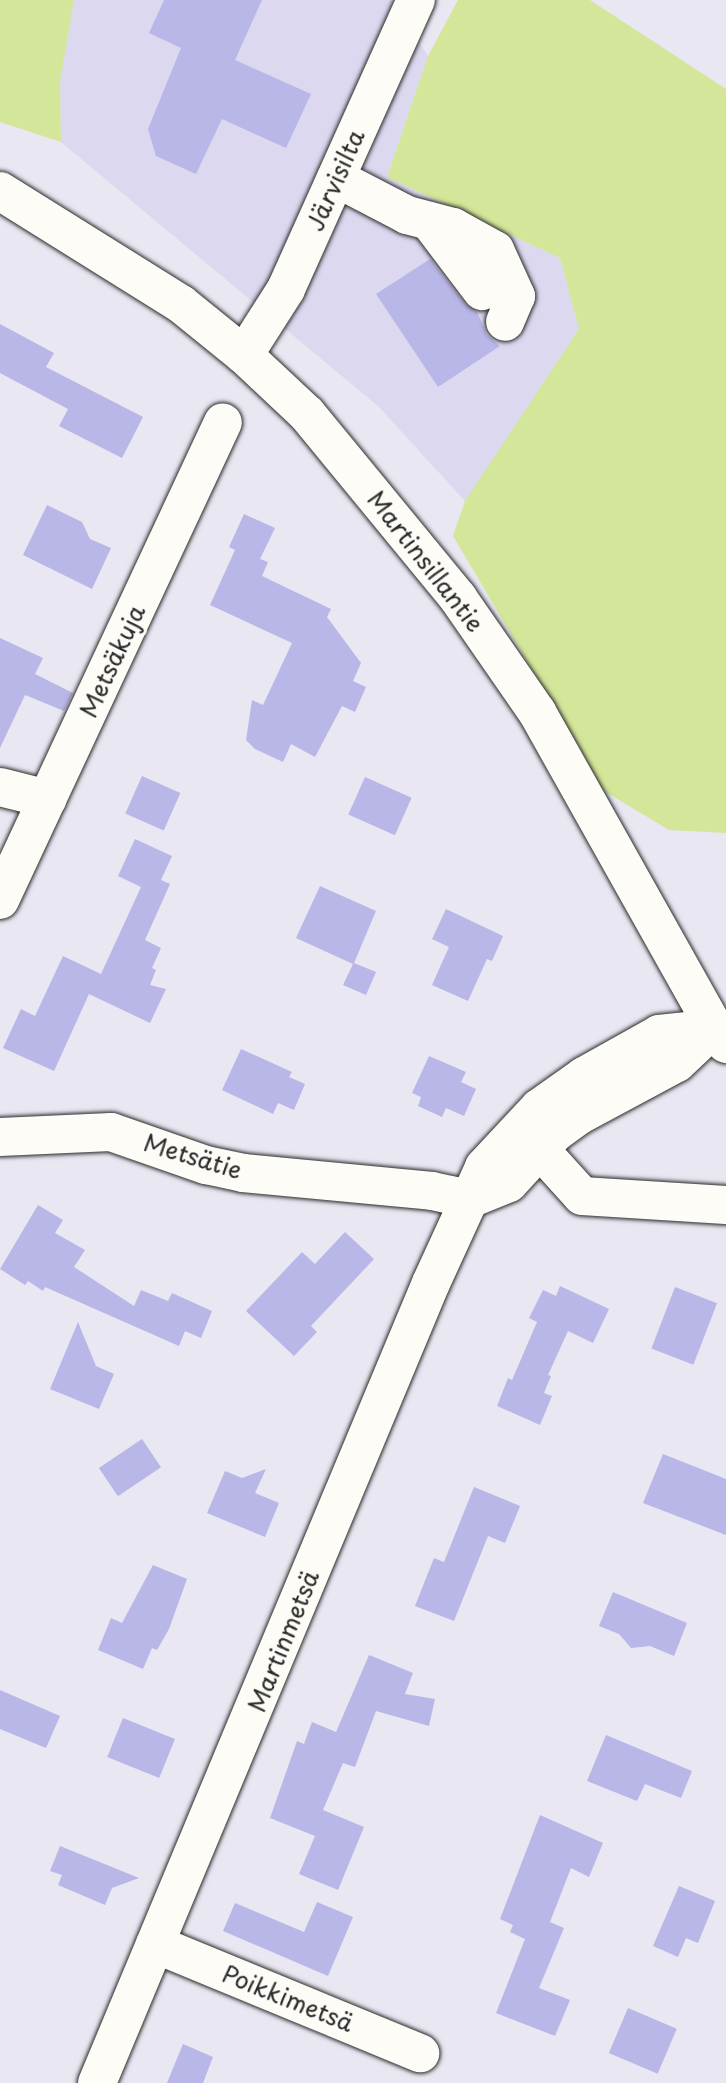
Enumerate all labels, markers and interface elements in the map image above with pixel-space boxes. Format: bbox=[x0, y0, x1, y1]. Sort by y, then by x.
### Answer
street label: Järvisilta bbox=[300, 125, 370, 235]
street label: Martinsillantie bbox=[362, 485, 490, 637]
street label: Metsäkuja bbox=[73, 600, 151, 722]
street label: Metsätie bbox=[140, 1127, 246, 1185]
street label: Martinmetsä bbox=[242, 1566, 324, 1716]
street label: Poikkimetsä bbox=[218, 1959, 358, 2037]

